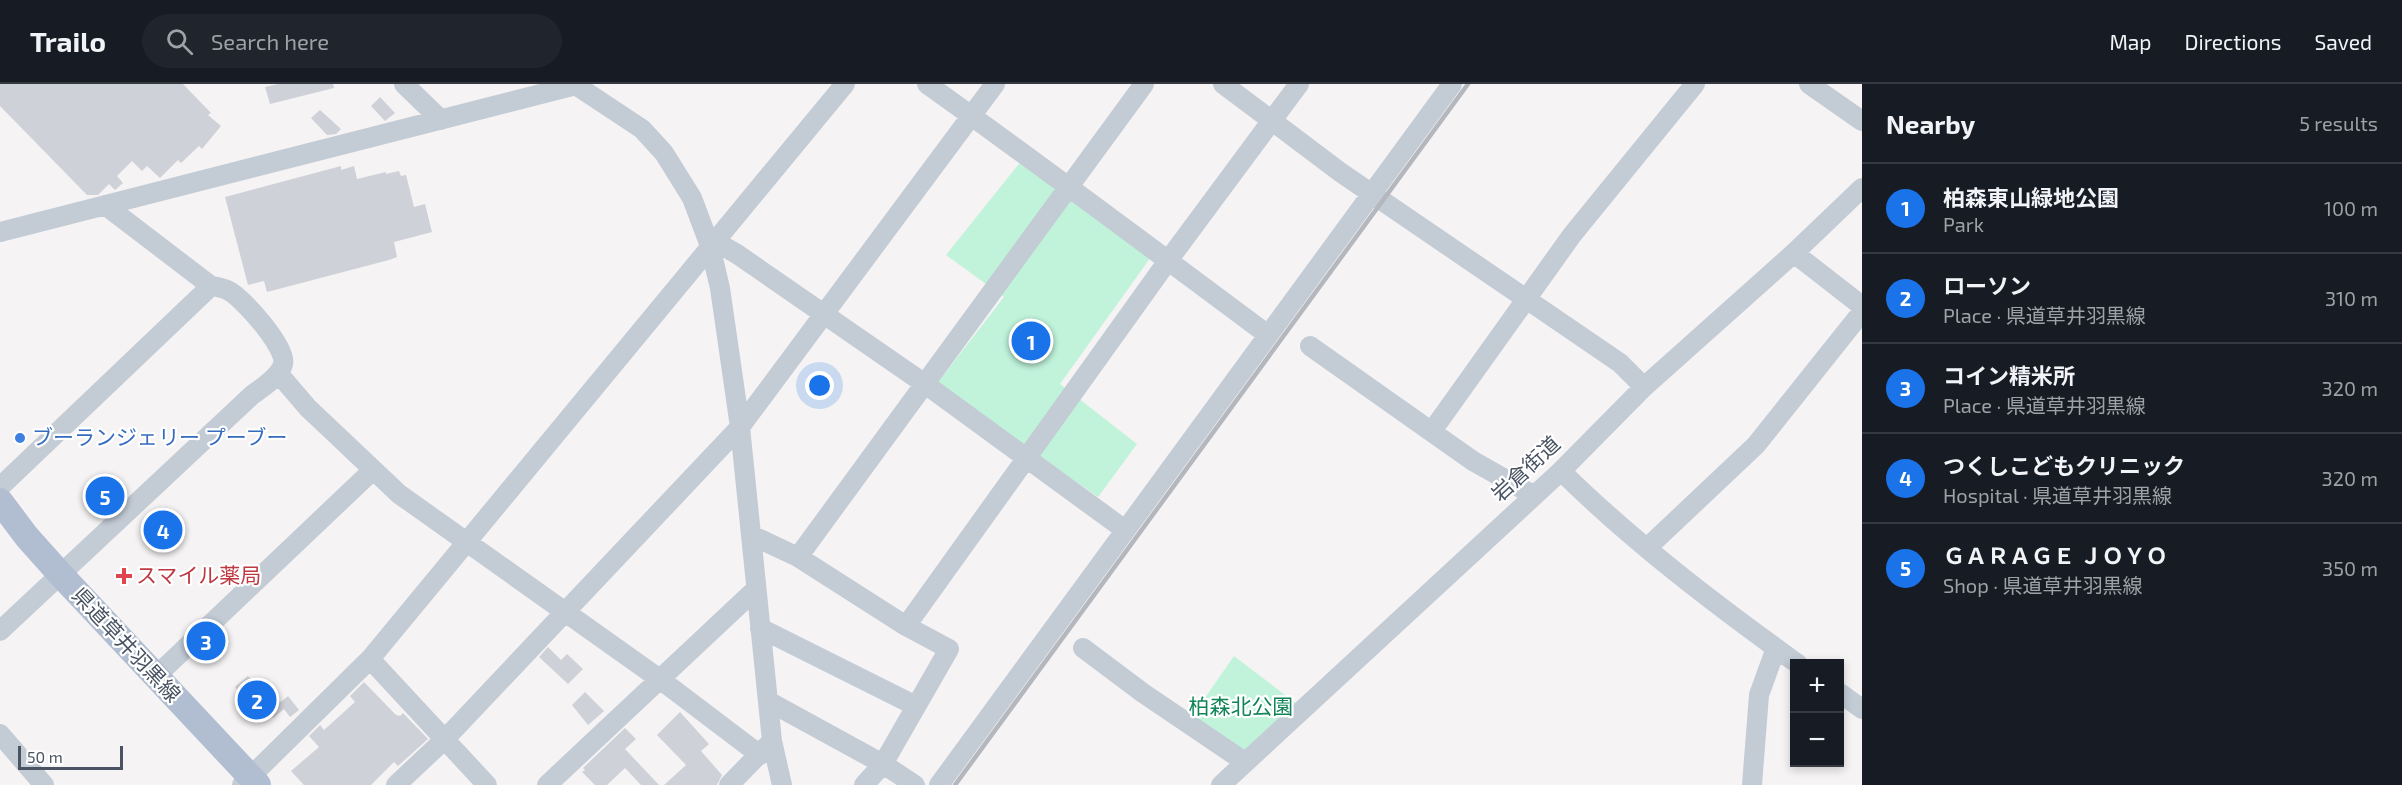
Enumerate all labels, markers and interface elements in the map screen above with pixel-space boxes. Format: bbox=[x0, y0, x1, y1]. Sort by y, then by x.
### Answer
search box bbox=[142, 14, 562, 68]
text: Trailo bbox=[30, 24, 106, 58]
icon: search bbox=[163, 25, 196, 58]
text: Search here bbox=[211, 28, 329, 54]
text: Map bbox=[2109, 29, 2152, 54]
text: Directions bbox=[2185, 29, 2281, 54]
text: Saved bbox=[2314, 29, 2372, 54]
text: Nearby bbox=[1886, 108, 1975, 139]
text: 5 results bbox=[2299, 111, 2378, 135]
text: 柏森東山緑地公園 bbox=[1943, 184, 2119, 210]
text: 1 bbox=[1901, 196, 1910, 220]
text: 100 m bbox=[2324, 196, 2378, 220]
text: Park bbox=[1943, 212, 1984, 236]
text: ローソン bbox=[1943, 272, 2031, 298]
text: 2 bbox=[1900, 286, 1911, 310]
text: 310 m bbox=[2325, 286, 2378, 310]
text: Place · 県道草井羽黒線 bbox=[1943, 303, 2146, 327]
pin: 1 bbox=[1012, 318, 1050, 364]
text: コイン精米所 bbox=[1943, 362, 2075, 388]
your location bbox=[805, 371, 834, 400]
text: 3 bbox=[1900, 376, 1911, 400]
text: 320 m bbox=[2322, 376, 2378, 400]
text: Place · 県道草井羽黒線 bbox=[1943, 393, 2146, 417]
place label: ブーランジェリー プーブー bbox=[32, 424, 287, 449]
street label: 岩倉街道 bbox=[1486, 430, 1564, 506]
marker: ブーランジェリー プーブー bbox=[13, 431, 27, 445]
text: つくしこどもクリニック bbox=[1943, 452, 2185, 478]
text: 4 bbox=[1899, 466, 1912, 490]
text: 320 m bbox=[2322, 466, 2378, 490]
pin: 5 bbox=[86, 474, 124, 518]
text: Hospital · 県道草井羽黒線 bbox=[1943, 483, 2172, 507]
pin: 4 bbox=[144, 508, 182, 552]
text: ＧＡＲＡＧＥ ＪＯＹＯ bbox=[1943, 542, 2168, 568]
text: 5 bbox=[1900, 556, 1911, 580]
text: 350 m bbox=[2322, 556, 2378, 580]
place label: スマイル薬局 bbox=[136, 562, 261, 587]
marker: スマイル薬局 bbox=[117, 569, 131, 583]
text: Shop · 県道草井羽黒線 bbox=[1943, 573, 2142, 597]
street label: 県道草井羽黒線 bbox=[68, 582, 186, 706]
pin: 3 bbox=[186, 618, 226, 664]
map controls bbox=[1790, 659, 1844, 767]
button: + bbox=[1790, 659, 1844, 713]
pin: 2 bbox=[238, 678, 276, 722]
park label: 柏森北公園 bbox=[1189, 693, 1294, 718]
button: − bbox=[1790, 713, 1844, 767]
scale bar bbox=[18, 743, 123, 770]
text: 50 m bbox=[27, 747, 63, 766]

